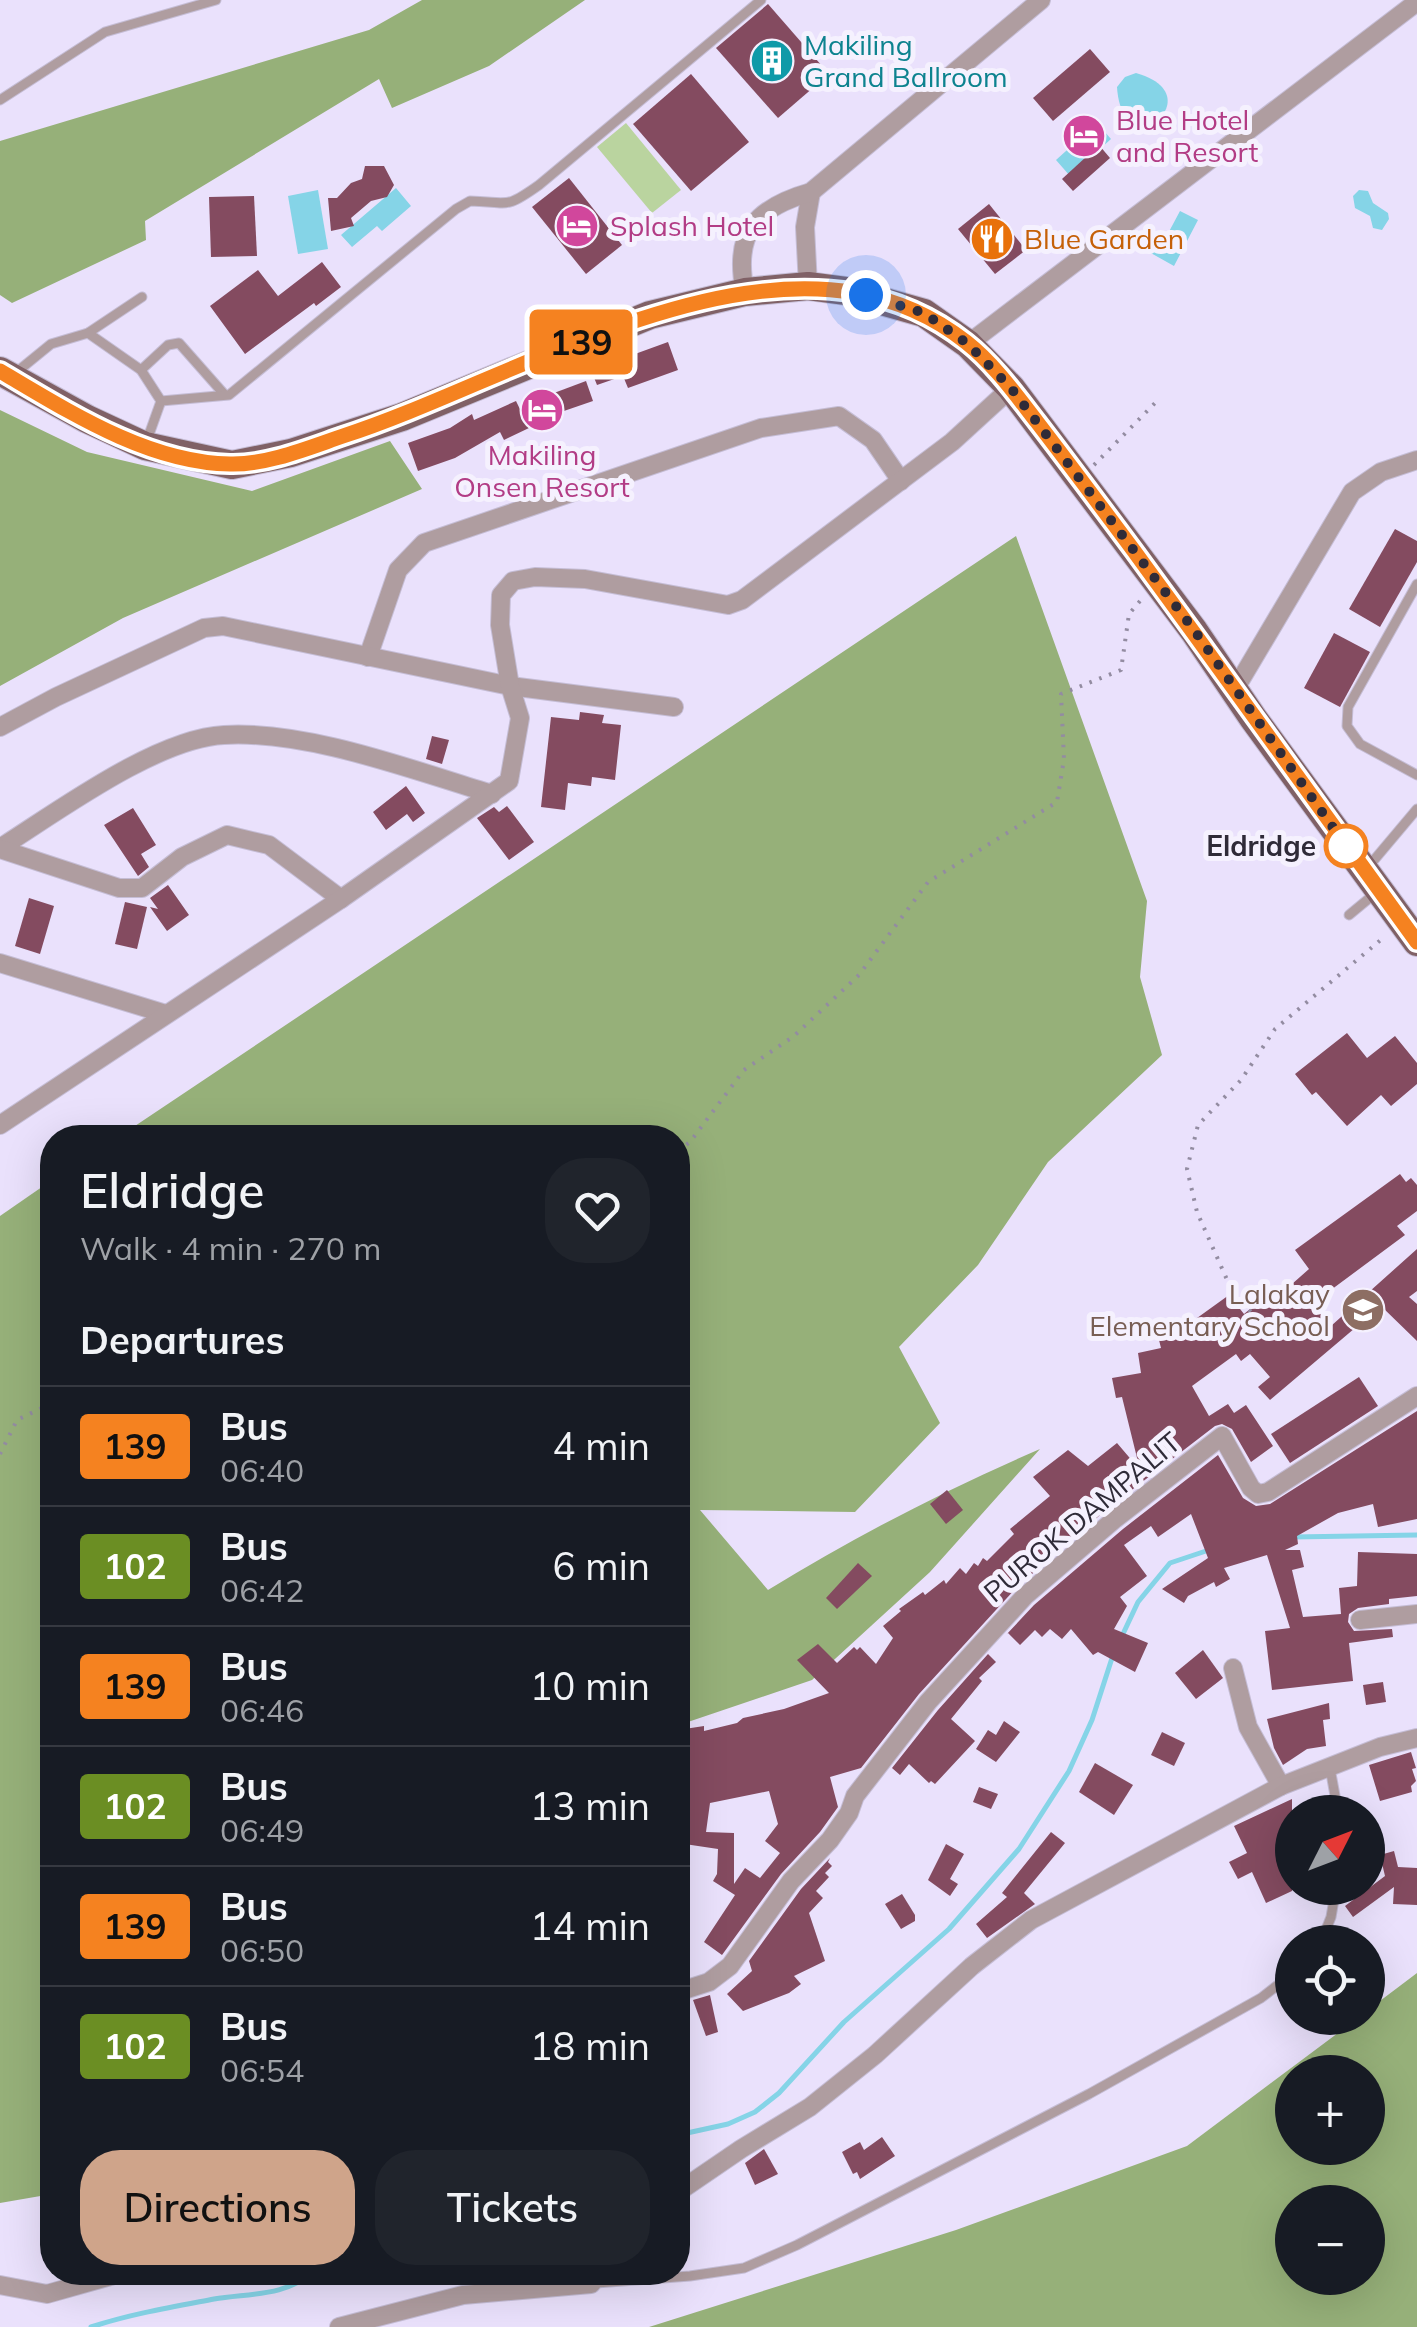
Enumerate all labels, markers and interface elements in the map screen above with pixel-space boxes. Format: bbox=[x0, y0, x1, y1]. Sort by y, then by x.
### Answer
place label: Makiling Grand Ballroom bbox=[804, 27, 1008, 94]
building icon: Makiling Grand Ballroom bbox=[749, 38, 795, 84]
place label: Blue Hotel and Resort bbox=[1116, 102, 1258, 169]
hotel icon: Blue Hotel and Resort bbox=[1061, 113, 1107, 159]
hotel icon: Splash Hotel bbox=[554, 203, 600, 249]
place label: Splash Hotel bbox=[610, 208, 774, 243]
restaurant icon: Blue Garden bbox=[969, 216, 1015, 262]
place label: Blue Garden bbox=[1024, 221, 1184, 256]
your location bbox=[841, 270, 891, 320]
line badge: 139 bbox=[524, 310, 638, 374]
text: 139 bbox=[549, 320, 613, 364]
hotel icon: Makiling Onsen Resort bbox=[519, 387, 565, 433]
place label: Makiling Onsen Resort bbox=[454, 437, 630, 504]
marker: Eldridge bbox=[1325, 825, 1367, 867]
place label: Eldridge bbox=[1206, 828, 1316, 863]
button: heart bbox=[545, 1158, 650, 1263]
text: Eldridge bbox=[80, 1160, 264, 1220]
text: Walk · 4 min · 270 m bbox=[80, 1228, 381, 1268]
place label: Lalakay Elementary School bbox=[1089, 1276, 1330, 1343]
school or university icon: Lalakay Elementary School bbox=[1340, 1287, 1386, 1333]
text: Departures bbox=[80, 1316, 284, 1364]
text: Bus bbox=[220, 1402, 288, 1450]
text: 4 min bbox=[553, 1422, 650, 1470]
text: 139 bbox=[103, 1424, 167, 1468]
street label: PUROK DAMPALIT bbox=[976, 1424, 1187, 1609]
text: 06:40 bbox=[220, 1450, 304, 1490]
text: Bus bbox=[220, 1522, 288, 1570]
text: 6 min bbox=[553, 1542, 650, 1590]
text: 102 bbox=[103, 1544, 167, 1588]
text: 06:42 bbox=[220, 1570, 304, 1610]
text: Bus bbox=[220, 1642, 288, 1690]
text: 10 min bbox=[530, 1662, 650, 1710]
text: 139 bbox=[103, 1664, 167, 1708]
text: 06:46 bbox=[220, 1690, 304, 1730]
text: Bus bbox=[220, 1762, 288, 1810]
text: 13 min bbox=[530, 1782, 650, 1830]
text: 102 bbox=[103, 1784, 167, 1828]
north arrow bbox=[1275, 1795, 1385, 1905]
map controls bbox=[1275, 1795, 1385, 2295]
text: 06:49 bbox=[220, 1810, 304, 1850]
text: Bus bbox=[220, 1882, 288, 1930]
text: 14 min bbox=[530, 1902, 650, 1950]
text: 139 bbox=[103, 1904, 167, 1948]
button: locate bbox=[1275, 1925, 1385, 2035]
text: 06:50 bbox=[220, 1930, 304, 1970]
text: Bus bbox=[220, 2002, 288, 2050]
text: 18 min bbox=[530, 2022, 650, 2070]
text: 102 bbox=[103, 2024, 167, 2068]
text: 06:54 bbox=[220, 2050, 304, 2090]
button: + bbox=[1275, 2055, 1385, 2165]
button: Directions bbox=[80, 2150, 355, 2265]
button: Tickets bbox=[375, 2150, 650, 2265]
button: − bbox=[1275, 2185, 1385, 2295]

